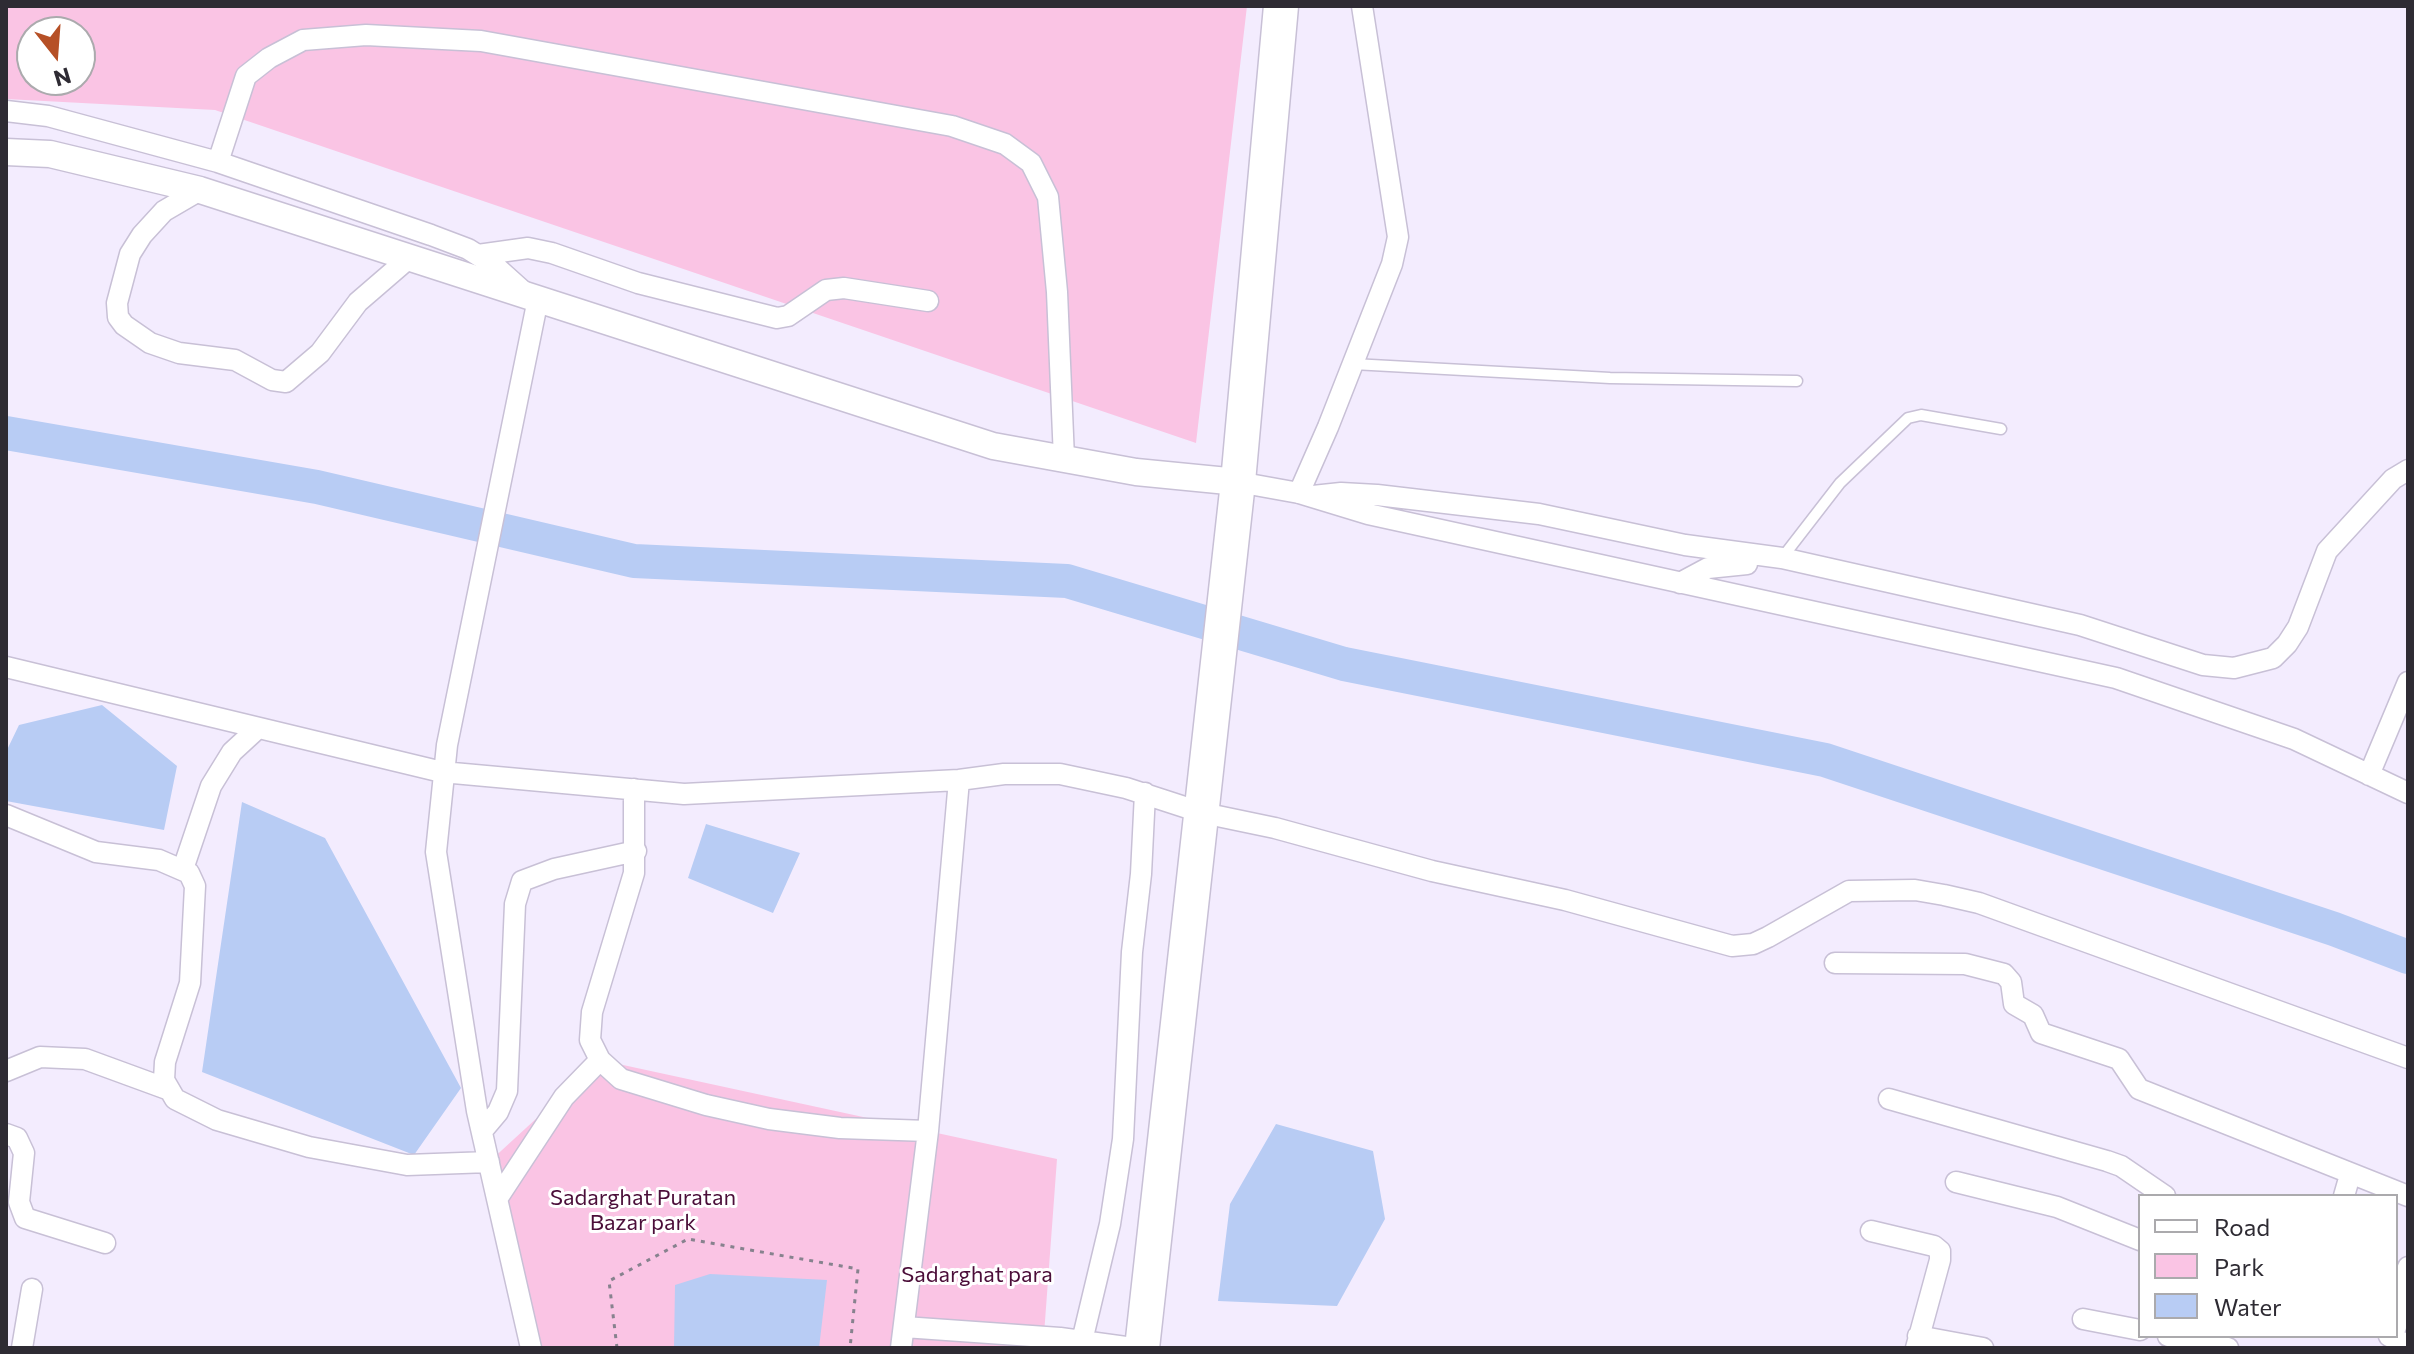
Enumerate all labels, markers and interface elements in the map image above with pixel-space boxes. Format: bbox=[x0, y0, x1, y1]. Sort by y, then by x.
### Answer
north arrow bbox=[16, 16, 96, 96]
text: N bbox=[51, 62, 74, 93]
park label: Sadarghat Puratan Bazar park bbox=[550, 1185, 736, 1236]
legend bbox=[2138, 1194, 2398, 1338]
text: Road bbox=[2214, 1212, 2270, 1241]
text: Park bbox=[2214, 1252, 2264, 1281]
park label: Sadarghat para bbox=[901, 1262, 1053, 1288]
text: Water bbox=[2214, 1292, 2282, 1321]

